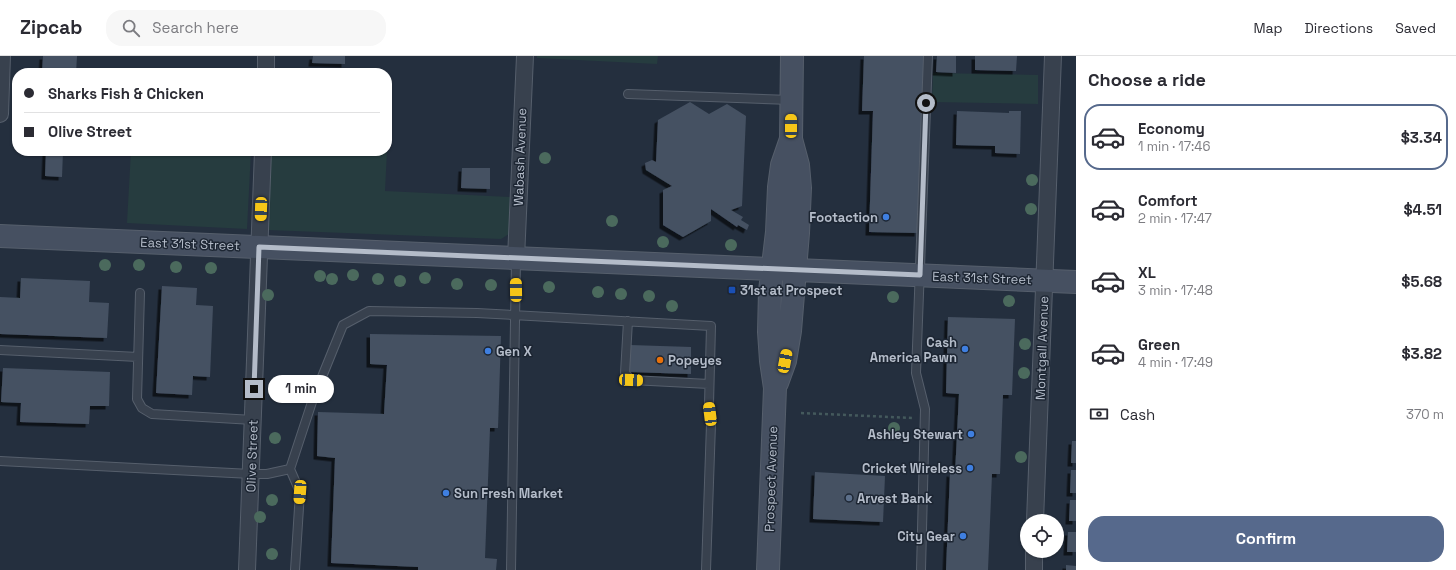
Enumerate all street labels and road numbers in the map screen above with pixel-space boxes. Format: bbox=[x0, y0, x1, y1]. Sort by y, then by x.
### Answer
street label: Wabash Avenue bbox=[510, 108, 530, 206]
street label: East 31st Street bbox=[140, 234, 240, 254]
street label: East 31st Street bbox=[932, 268, 1032, 288]
street label: Montgall Avenue bbox=[1032, 296, 1052, 400]
street label: Olive Street bbox=[242, 419, 262, 493]
street label: Prospect Avenue bbox=[761, 426, 781, 532]

